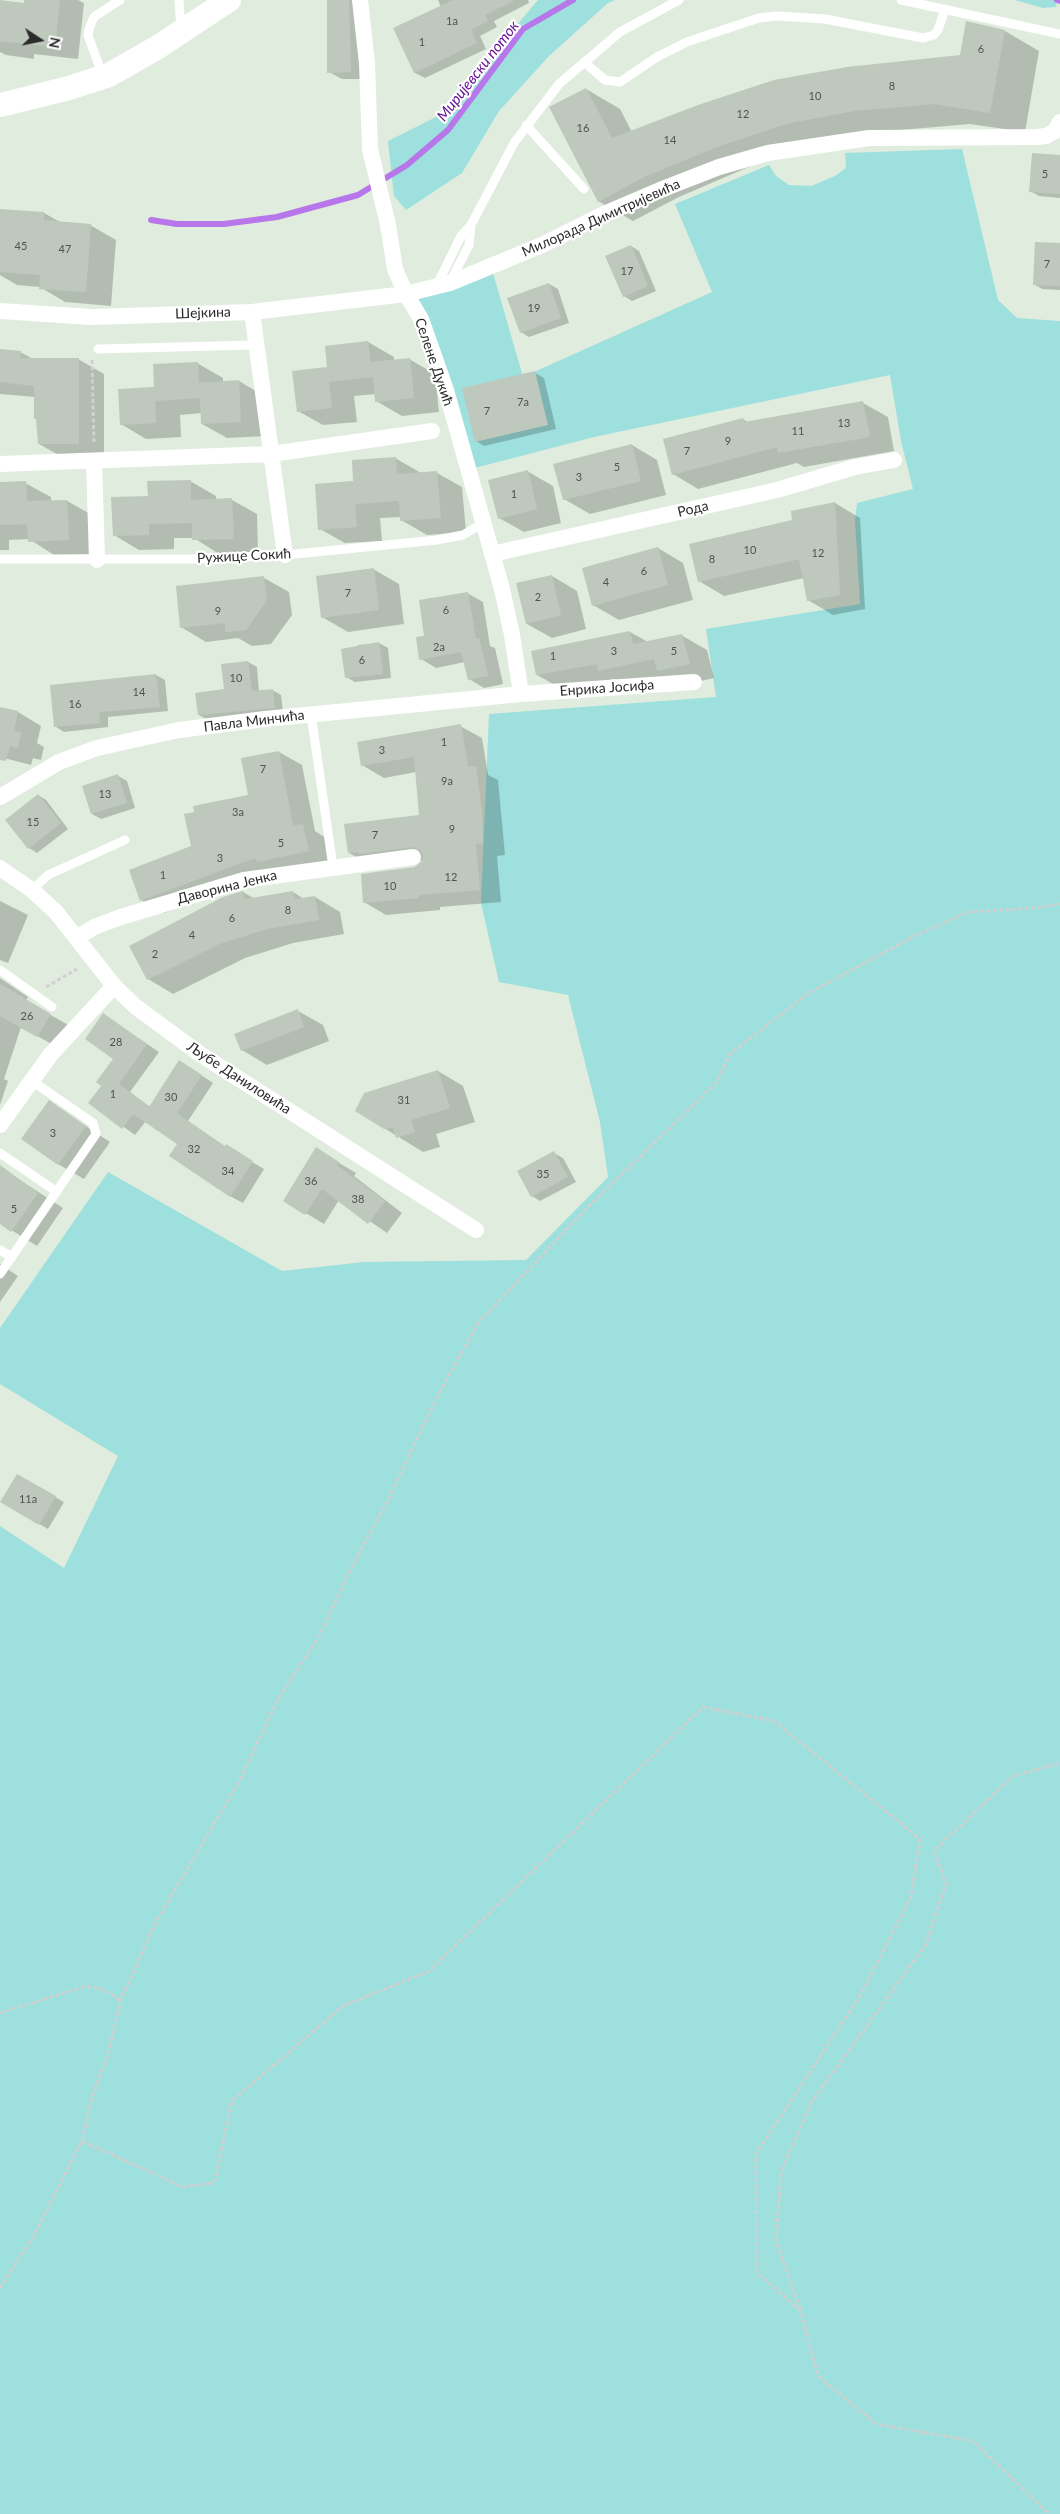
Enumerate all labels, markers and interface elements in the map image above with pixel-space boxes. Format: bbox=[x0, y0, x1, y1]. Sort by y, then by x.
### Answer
house number: 1a bbox=[446, 14, 458, 28]
north arrow bbox=[15, 15, 65, 65]
water label: Миријевски поток bbox=[433, 17, 523, 125]
house number: 1 bbox=[419, 35, 425, 49]
text: N bbox=[46, 36, 65, 50]
house number: 6 bbox=[978, 42, 984, 56]
house number: 8 bbox=[889, 79, 895, 93]
house number: 10 bbox=[809, 89, 821, 103]
house number: 12 bbox=[737, 107, 749, 121]
house number: 16 bbox=[577, 121, 589, 135]
house number: 14 bbox=[664, 133, 676, 147]
house number: 5 bbox=[1042, 167, 1048, 181]
street label: Милорада Димитријевића bbox=[519, 175, 683, 261]
house number: 45 bbox=[15, 239, 27, 253]
house number: 47 bbox=[59, 242, 71, 256]
house number: 7 bbox=[1044, 257, 1050, 271]
house number: 17 bbox=[621, 264, 633, 278]
house number: 19 bbox=[528, 301, 540, 315]
street label: Шејкина bbox=[175, 304, 231, 322]
street label: Селене Дукић bbox=[411, 316, 457, 408]
house number: 7a bbox=[517, 395, 529, 409]
house number: 7 bbox=[484, 404, 490, 418]
house number: 13 bbox=[838, 416, 850, 430]
house number: 11 bbox=[792, 424, 804, 438]
house number: 9 bbox=[725, 434, 731, 448]
house number: 7 bbox=[684, 444, 690, 458]
house number: 5 bbox=[614, 460, 620, 474]
house number: 3 bbox=[576, 470, 582, 484]
house number: 1 bbox=[511, 487, 517, 501]
street label: Рода bbox=[676, 497, 710, 521]
house number: 10 bbox=[744, 543, 756, 557]
street label: Ружице Сокић bbox=[196, 545, 292, 567]
house number: 12 bbox=[812, 546, 824, 560]
house number: 8 bbox=[709, 552, 715, 566]
house number: 6 bbox=[641, 564, 647, 578]
house number: 4 bbox=[603, 575, 609, 589]
house number: 7 bbox=[345, 586, 351, 600]
house number: 2 bbox=[535, 590, 541, 604]
house number: 6 bbox=[443, 603, 449, 617]
house number: 9 bbox=[215, 604, 221, 618]
house number: 2a bbox=[433, 640, 445, 654]
house number: 3 bbox=[611, 644, 617, 658]
house number: 5 bbox=[671, 644, 677, 658]
house number: 1 bbox=[550, 649, 556, 663]
house number: 6 bbox=[359, 653, 365, 667]
house number: 10 bbox=[230, 671, 242, 685]
street label: Енрика Јосифа bbox=[559, 676, 655, 700]
house number: 14 bbox=[133, 685, 145, 699]
house number: 16 bbox=[69, 697, 81, 711]
street label: Павла Минчића bbox=[203, 706, 305, 736]
house number: 1 bbox=[441, 735, 447, 749]
house number: 3 bbox=[379, 743, 385, 757]
house number: 7 bbox=[260, 762, 266, 776]
house number: 9a bbox=[441, 774, 453, 788]
house number: 13 bbox=[99, 787, 111, 801]
house number: 3a bbox=[232, 805, 244, 819]
house number: 15 bbox=[27, 815, 39, 829]
house number: 9 bbox=[449, 822, 455, 836]
house number: 7 bbox=[372, 828, 378, 842]
house number: 5 bbox=[278, 836, 284, 850]
house number: 3 bbox=[217, 851, 223, 865]
street label: Даворина Јенка bbox=[175, 866, 279, 908]
house number: 1 bbox=[160, 868, 166, 882]
house number: 12 bbox=[445, 870, 457, 884]
house number: 10 bbox=[384, 879, 396, 893]
house number: 8 bbox=[285, 903, 291, 917]
house number: 6 bbox=[229, 911, 235, 925]
house number: 4 bbox=[189, 928, 195, 942]
house number: 2 bbox=[152, 947, 158, 961]
house number: 26 bbox=[21, 1009, 33, 1023]
house number: 28 bbox=[110, 1035, 122, 1049]
street label: Љубе Даниловића bbox=[184, 1038, 294, 1118]
house number: 1 bbox=[110, 1087, 116, 1101]
house number: 30 bbox=[165, 1090, 177, 1104]
house number: 31 bbox=[398, 1093, 410, 1107]
house number: 3 bbox=[50, 1126, 56, 1140]
house number: 32 bbox=[188, 1142, 200, 1156]
house number: 34 bbox=[222, 1164, 234, 1178]
house number: 35 bbox=[537, 1167, 549, 1181]
house number: 36 bbox=[305, 1174, 317, 1188]
house number: 38 bbox=[352, 1192, 364, 1206]
house number: 5 bbox=[11, 1202, 17, 1216]
house number: 11a bbox=[19, 1492, 37, 1506]

